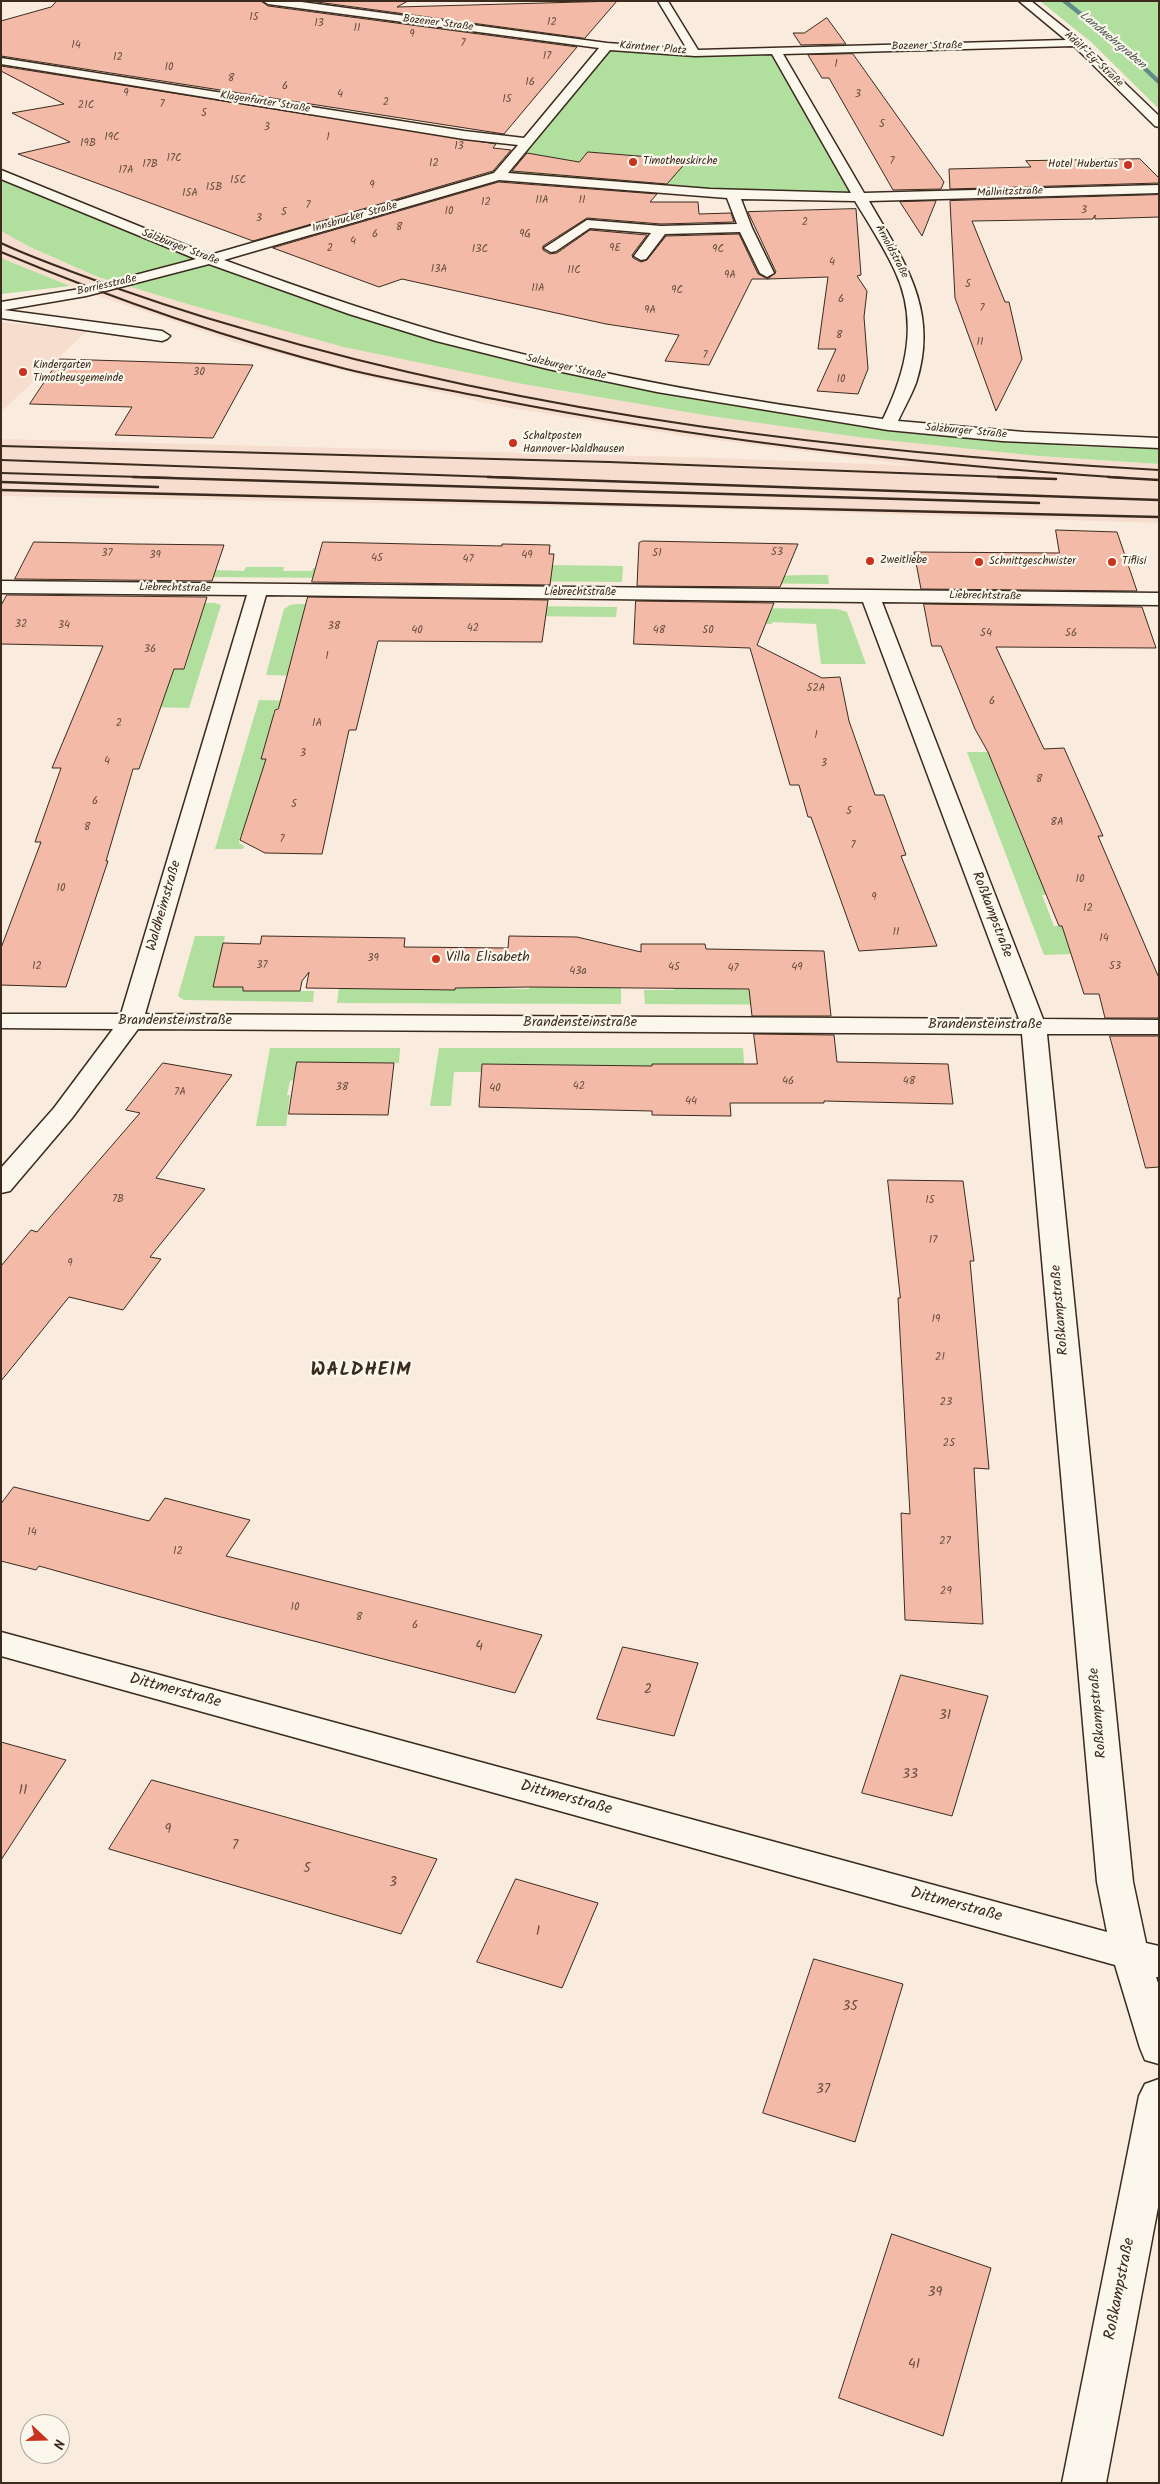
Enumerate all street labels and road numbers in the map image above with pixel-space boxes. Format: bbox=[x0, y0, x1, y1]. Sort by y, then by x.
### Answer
street label: Bozener Straße bbox=[402, 13, 474, 35]
street label: Adolf-Ey-Straße bbox=[1061, 29, 1125, 91]
street label: Kärntner Platz bbox=[619, 39, 687, 59]
street label: Bozener Straße bbox=[891, 40, 963, 54]
street label: Klagenfurter Straße bbox=[219, 89, 311, 117]
street label: Mallnitzstraße bbox=[977, 185, 1043, 201]
street label: Innsbrucker Straße bbox=[311, 200, 399, 236]
street label: Arnoldstraße bbox=[871, 223, 911, 281]
street label: Salzburger Straße bbox=[139, 227, 221, 269]
street label: Borriesstraße bbox=[76, 273, 138, 299]
street label: Salzburger Straße bbox=[525, 352, 607, 384]
street label: Salzburger Straße bbox=[925, 422, 1007, 442]
street label: Liebrechtstraße bbox=[139, 582, 211, 596]
street label: Liebrechtstraße bbox=[544, 586, 616, 600]
street label: Liebrechtstraße bbox=[949, 590, 1021, 604]
street label: Waldheimstraße bbox=[144, 859, 186, 953]
street label: Roßkampstraße bbox=[967, 870, 1015, 960]
street label: Brandensteinstraße bbox=[118, 1014, 232, 1030]
street label: Brandensteinstraße bbox=[523, 1016, 637, 1032]
street label: Brandensteinstraße bbox=[928, 1018, 1042, 1034]
street label: Roßkampstraße bbox=[1049, 1264, 1073, 1356]
street label: Roßkampstraße bbox=[1087, 1667, 1111, 1759]
street label: Dittmerstraße bbox=[127, 1671, 223, 1713]
street label: Dittmerstraße bbox=[518, 1778, 614, 1820]
street label: Dittmerstraße bbox=[908, 1885, 1004, 1927]
street label: Roßkampstraße bbox=[1102, 2236, 1140, 2342]

